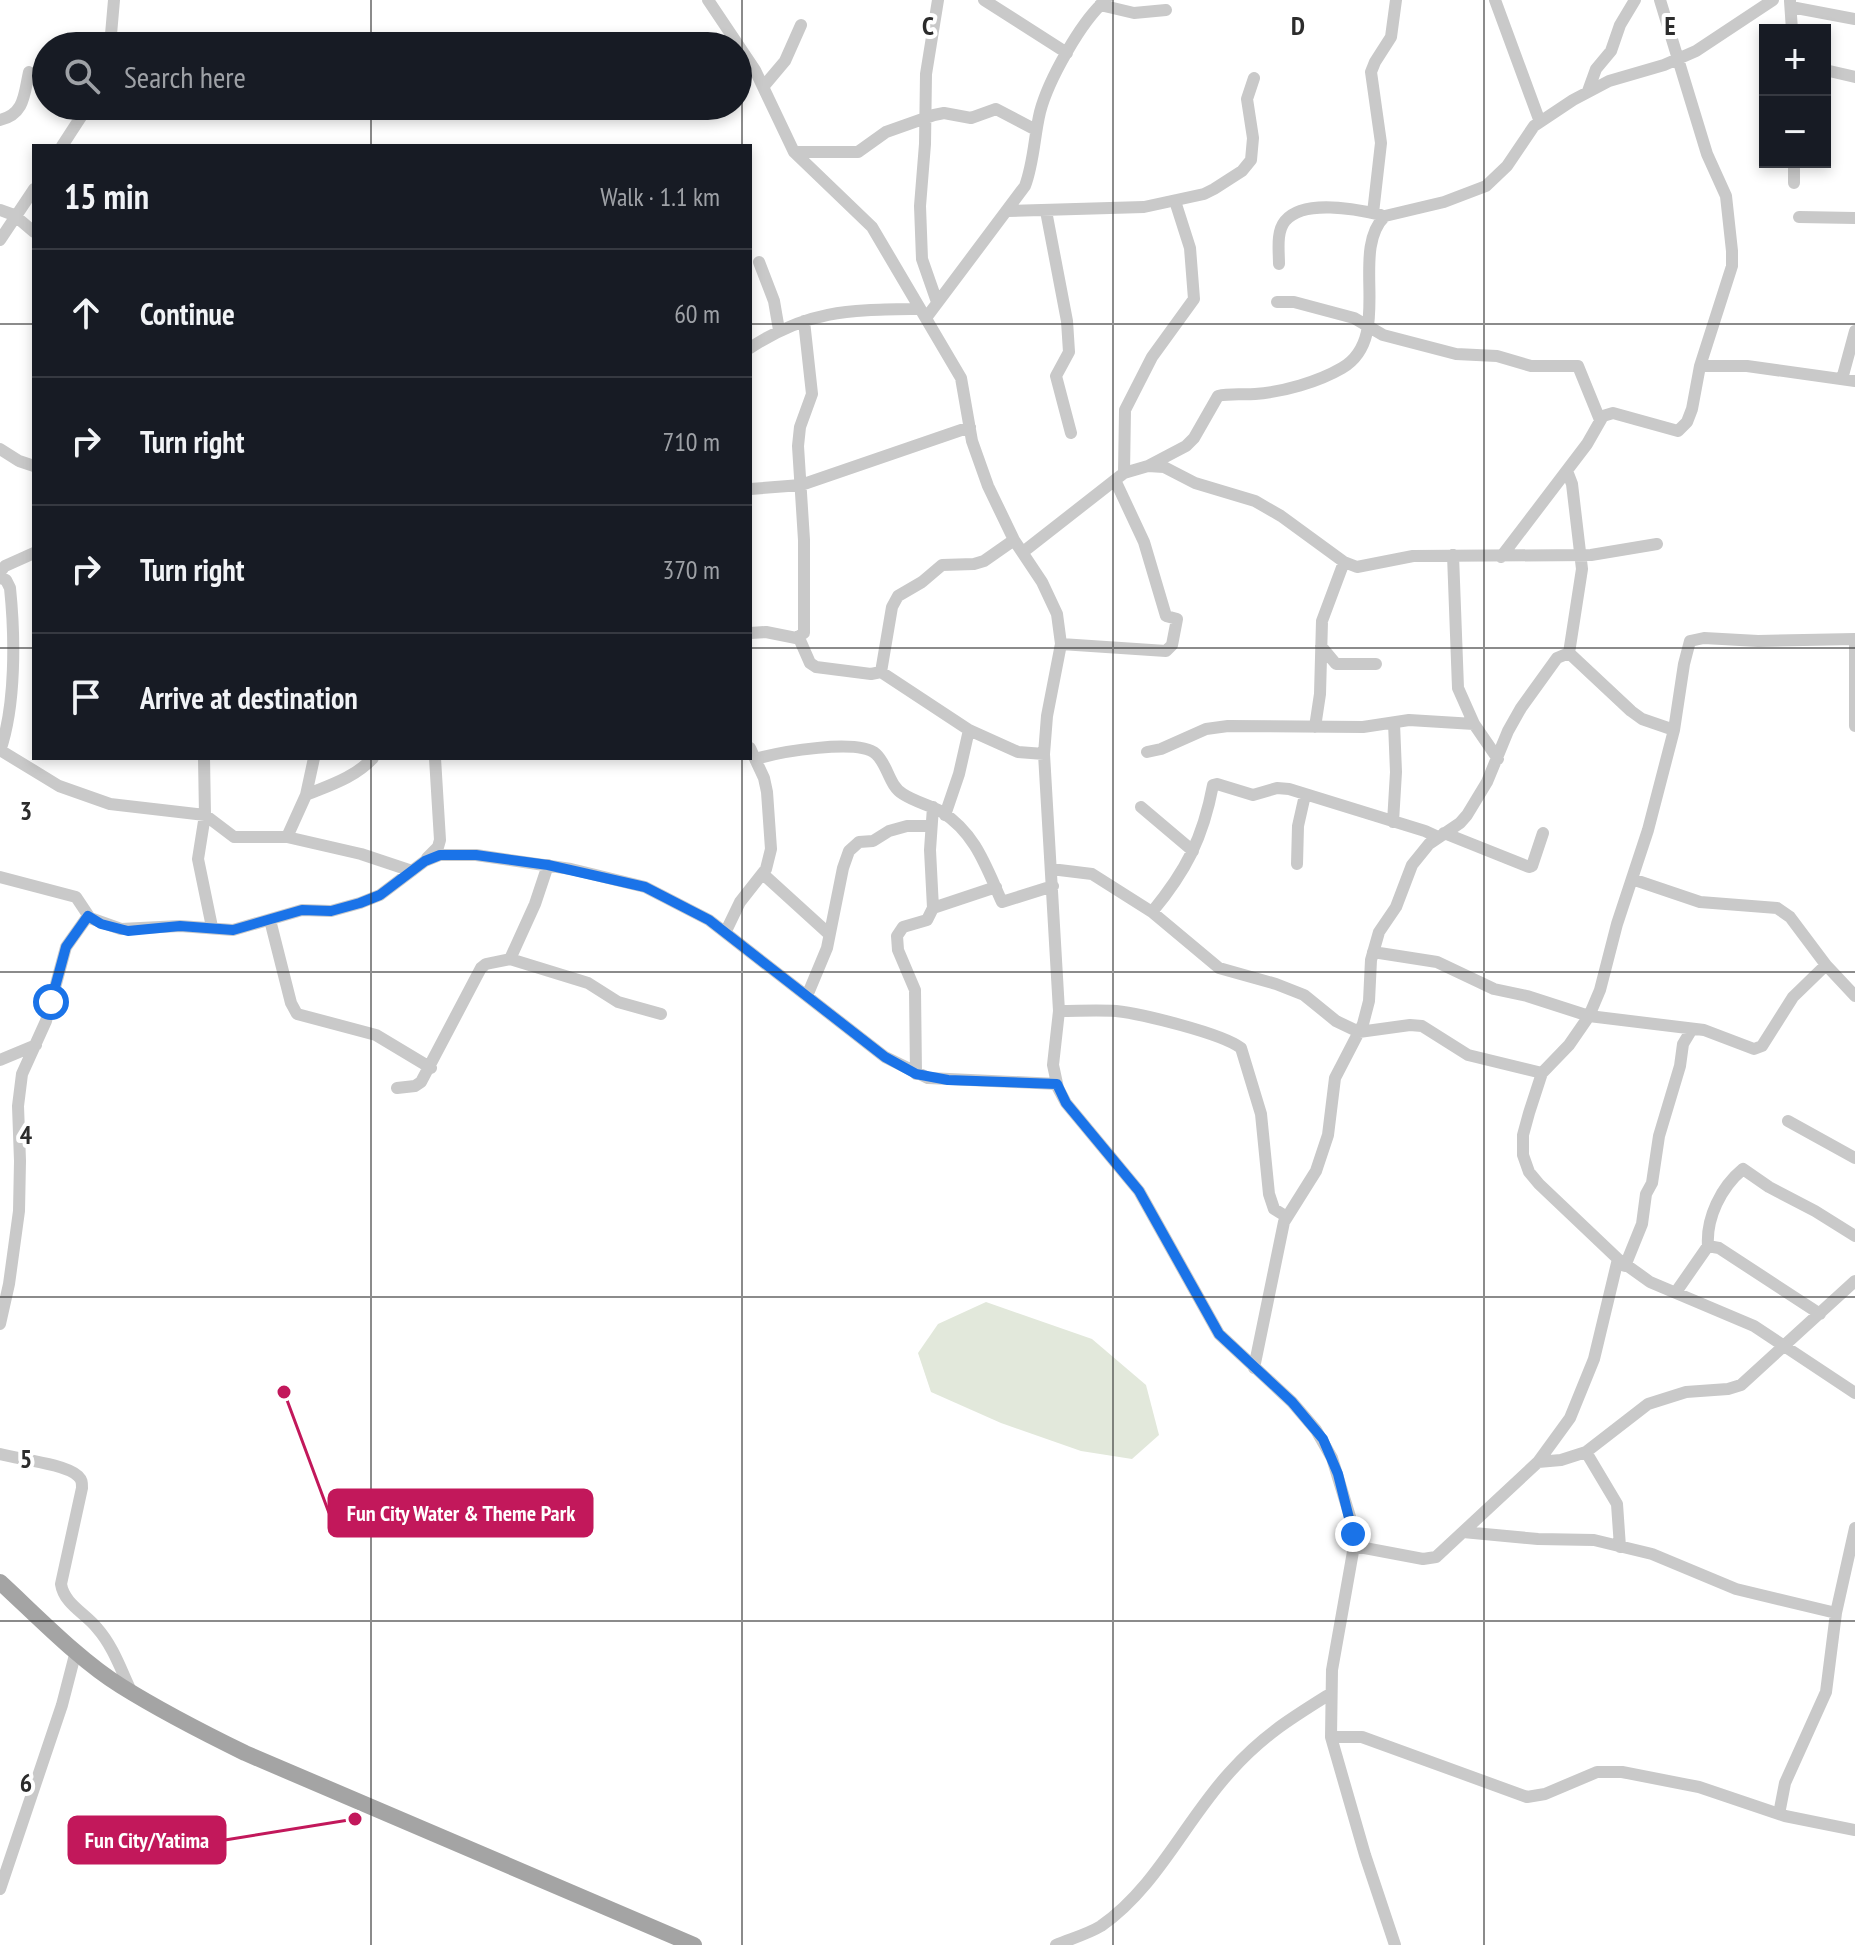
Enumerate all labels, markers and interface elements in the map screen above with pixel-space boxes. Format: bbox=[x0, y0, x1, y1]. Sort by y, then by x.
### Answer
text: C bbox=[922, 9, 934, 42]
text: D bbox=[1291, 9, 1305, 42]
text: E bbox=[1664, 9, 1676, 42]
map controls bbox=[1759, 24, 1831, 168]
button: + bbox=[1759, 24, 1831, 96]
search box bbox=[32, 32, 752, 120]
icon: search bbox=[60, 54, 104, 98]
text: Search here bbox=[124, 57, 246, 96]
button: − bbox=[1759, 96, 1831, 168]
text: 15 min bbox=[64, 174, 149, 218]
text: Walk · 1.1 km bbox=[600, 180, 720, 213]
icon: ahead bbox=[64, 291, 108, 335]
text: Continue bbox=[140, 294, 235, 333]
text: 60 m bbox=[674, 297, 720, 330]
icon: right bbox=[64, 419, 108, 463]
text: Turn right bbox=[140, 422, 244, 461]
text: 710 m bbox=[662, 425, 720, 458]
icon: right bbox=[64, 547, 108, 591]
text: Turn right bbox=[140, 550, 244, 589]
text: 370 m bbox=[662, 553, 720, 586]
icon: arrive bbox=[64, 675, 108, 719]
text: Arrive at destination bbox=[140, 678, 358, 717]
text: 3 bbox=[20, 794, 32, 827]
route start bbox=[33, 984, 69, 1020]
text: 4 bbox=[20, 1118, 33, 1151]
text: 5 bbox=[20, 1442, 32, 1475]
callout: Fun City Water & Theme Park bbox=[329, 1490, 592, 1536]
text: Fun City Water & Theme Park bbox=[347, 1499, 576, 1527]
route end bbox=[1335, 1516, 1371, 1552]
text: 6 bbox=[20, 1766, 32, 1799]
callout: Fun City/Yatima bbox=[69, 1817, 225, 1863]
text: Fun City/Yatima bbox=[85, 1826, 209, 1854]

